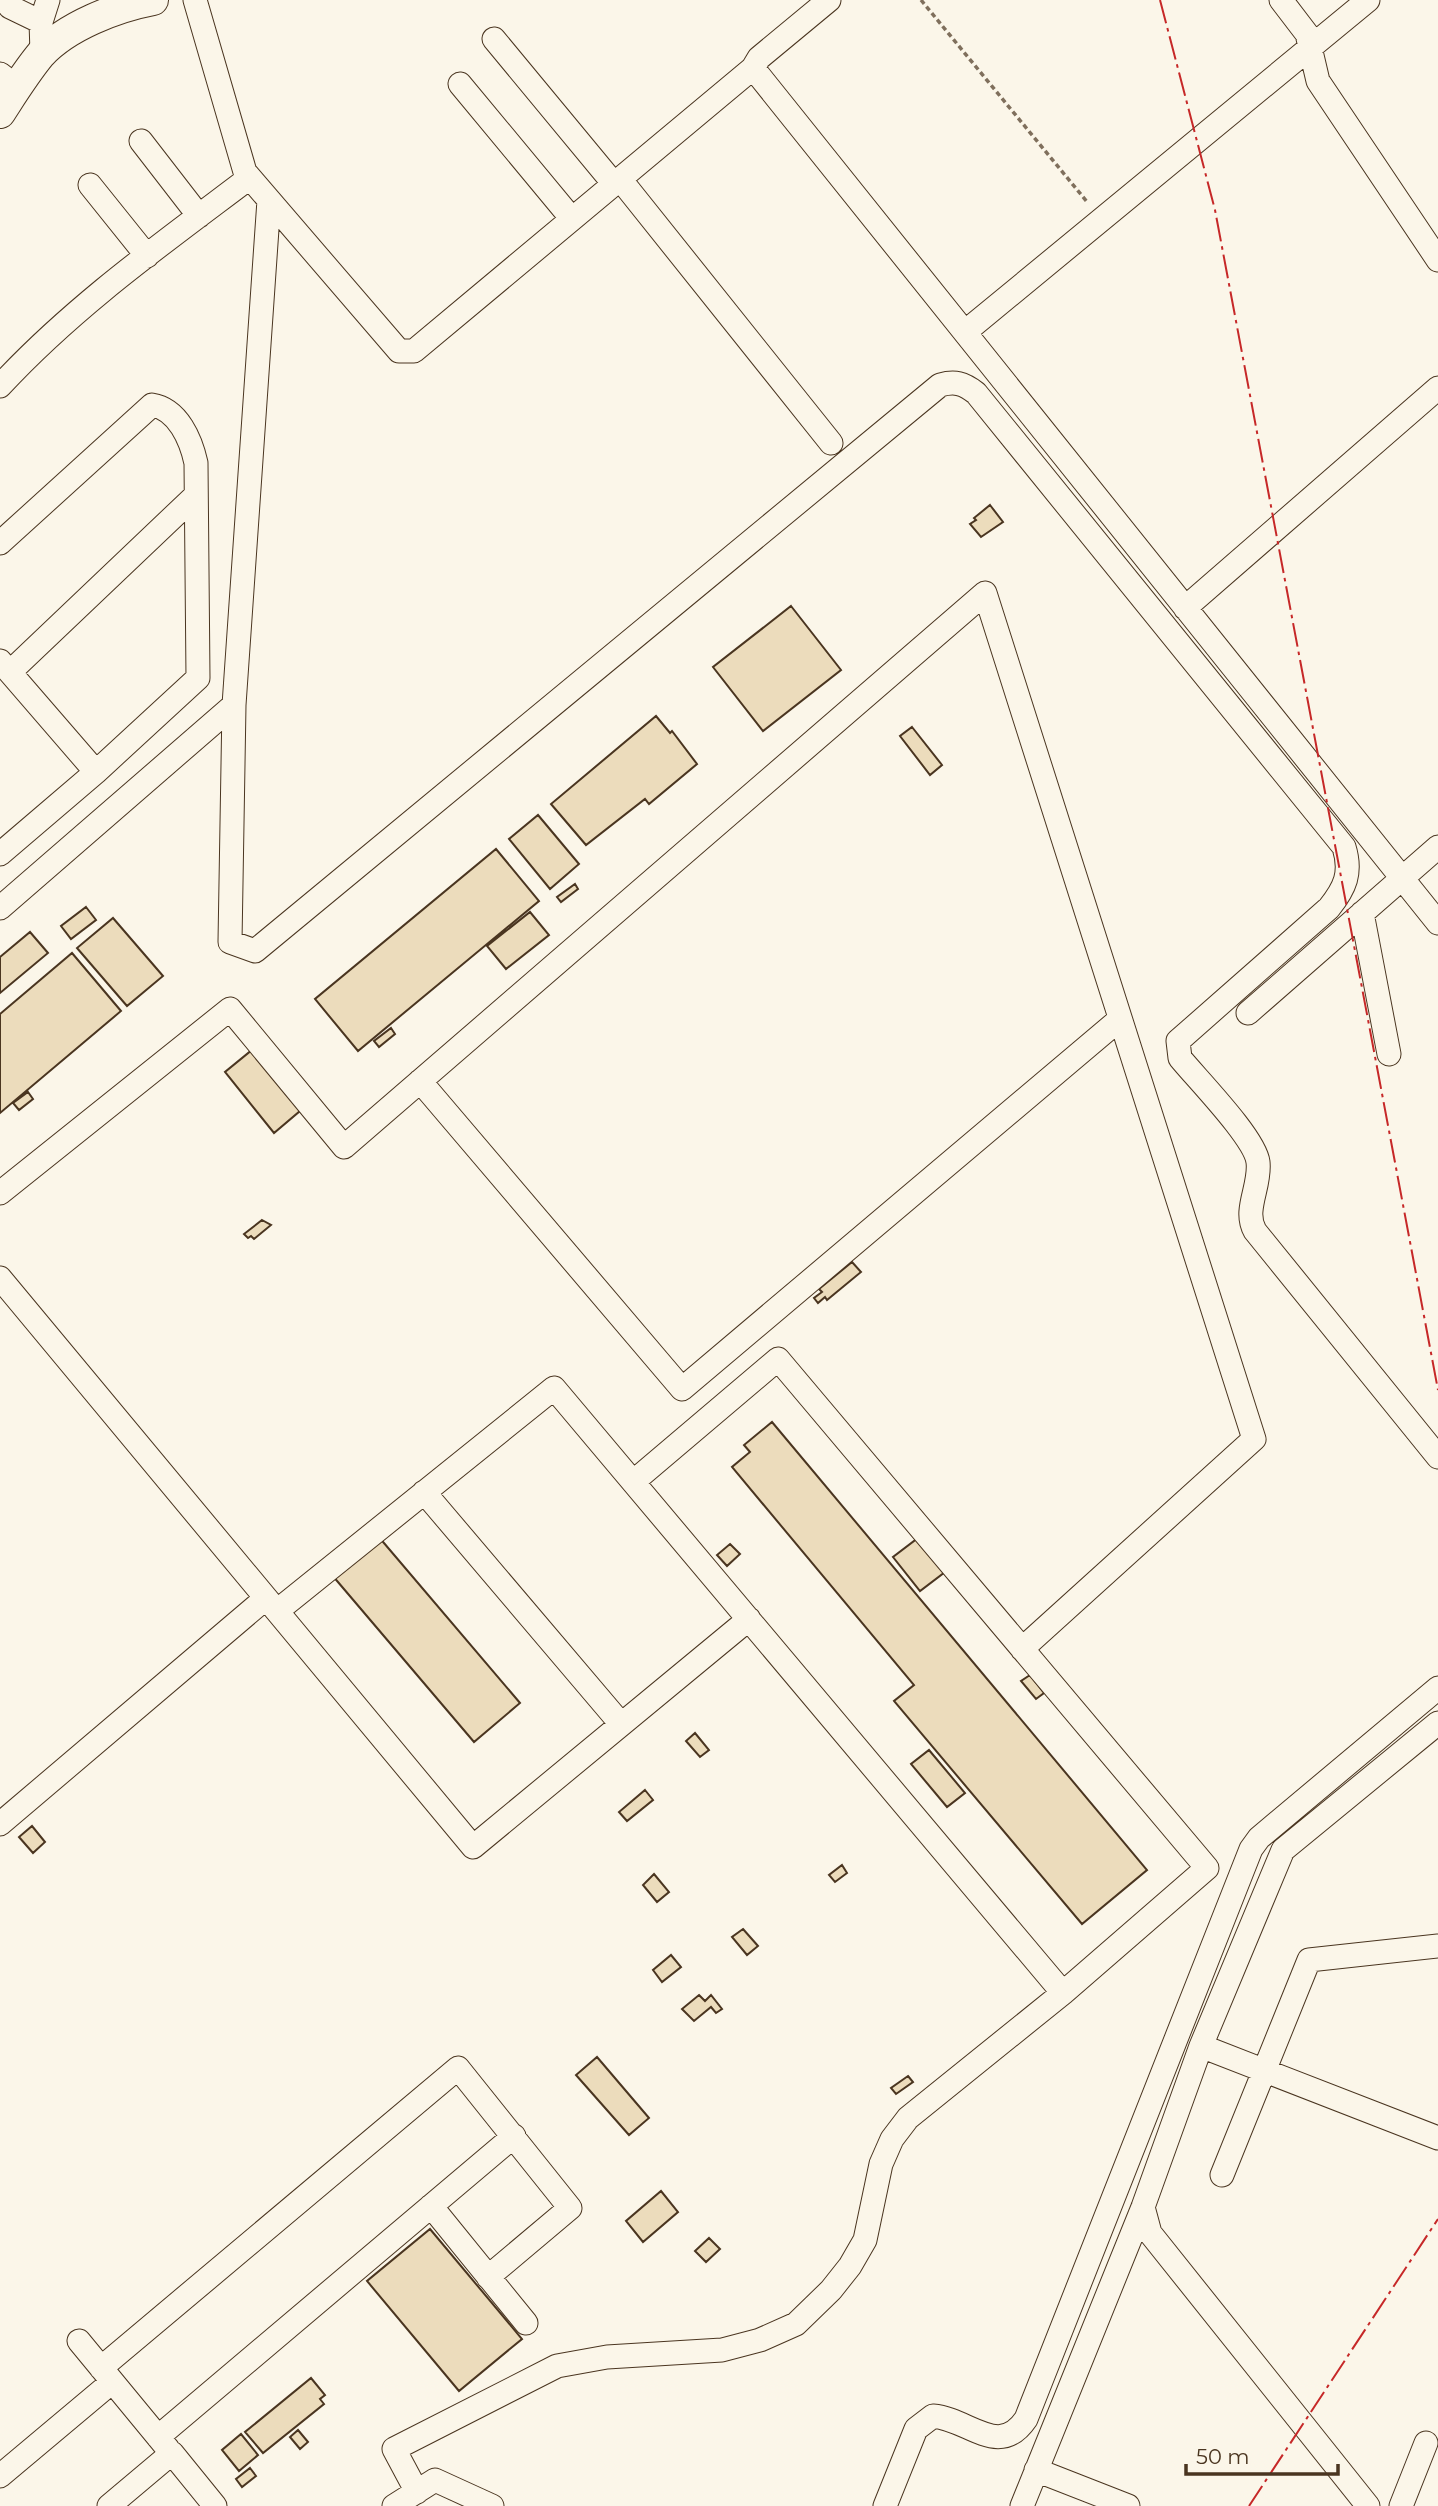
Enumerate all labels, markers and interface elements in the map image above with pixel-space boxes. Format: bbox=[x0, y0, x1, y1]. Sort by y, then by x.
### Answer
scale bar bbox=[1186, 2432, 1338, 2476]
text: 50 m bbox=[1196, 2444, 1250, 2469]

